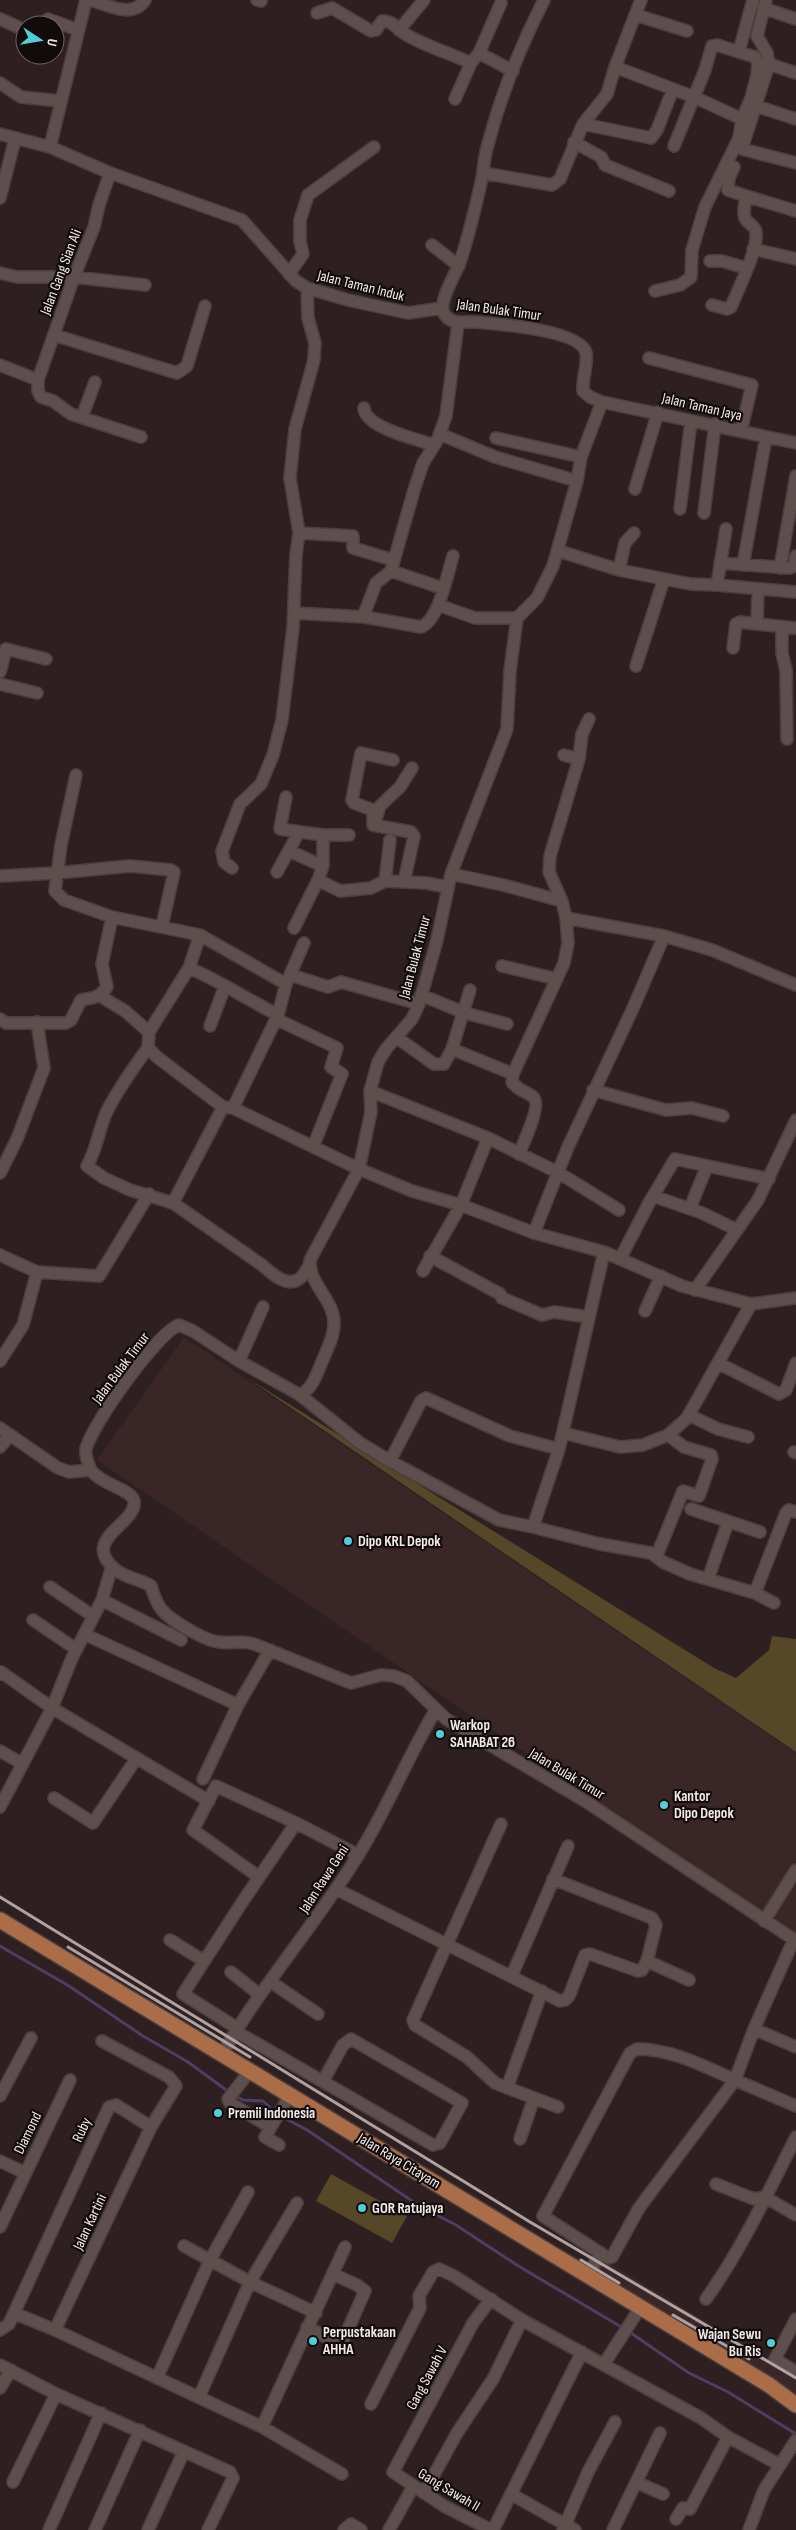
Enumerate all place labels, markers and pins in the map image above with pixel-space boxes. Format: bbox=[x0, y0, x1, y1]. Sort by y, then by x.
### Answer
place label: Dipo KRL Depok bbox=[358, 1532, 441, 1551]
marker: Dipo KRL Depok bbox=[342, 1535, 354, 1547]
place label: Warkop SAHABAT 26 bbox=[450, 1716, 515, 1752]
marker: Warkop SAHABAT 26 bbox=[434, 1728, 446, 1740]
place label: Kantor Dipo Depok bbox=[674, 1787, 734, 1823]
marker: Kantor Dipo Depok bbox=[658, 1799, 670, 1811]
place label: Premii Indonesia bbox=[228, 2104, 315, 2123]
marker: Premii Indonesia bbox=[212, 2107, 224, 2119]
place label: GOR Ratujaya bbox=[372, 2199, 443, 2218]
marker: GOR Ratujaya bbox=[356, 2202, 368, 2214]
place label: Perpustakaan AHHA bbox=[322, 2323, 396, 2359]
place label: Wajan Sewu Bu Ris bbox=[698, 2325, 761, 2361]
marker: Perpustakaan AHHA bbox=[307, 2335, 319, 2347]
marker: Wajan Sewu Bu Ris bbox=[765, 2337, 777, 2349]

